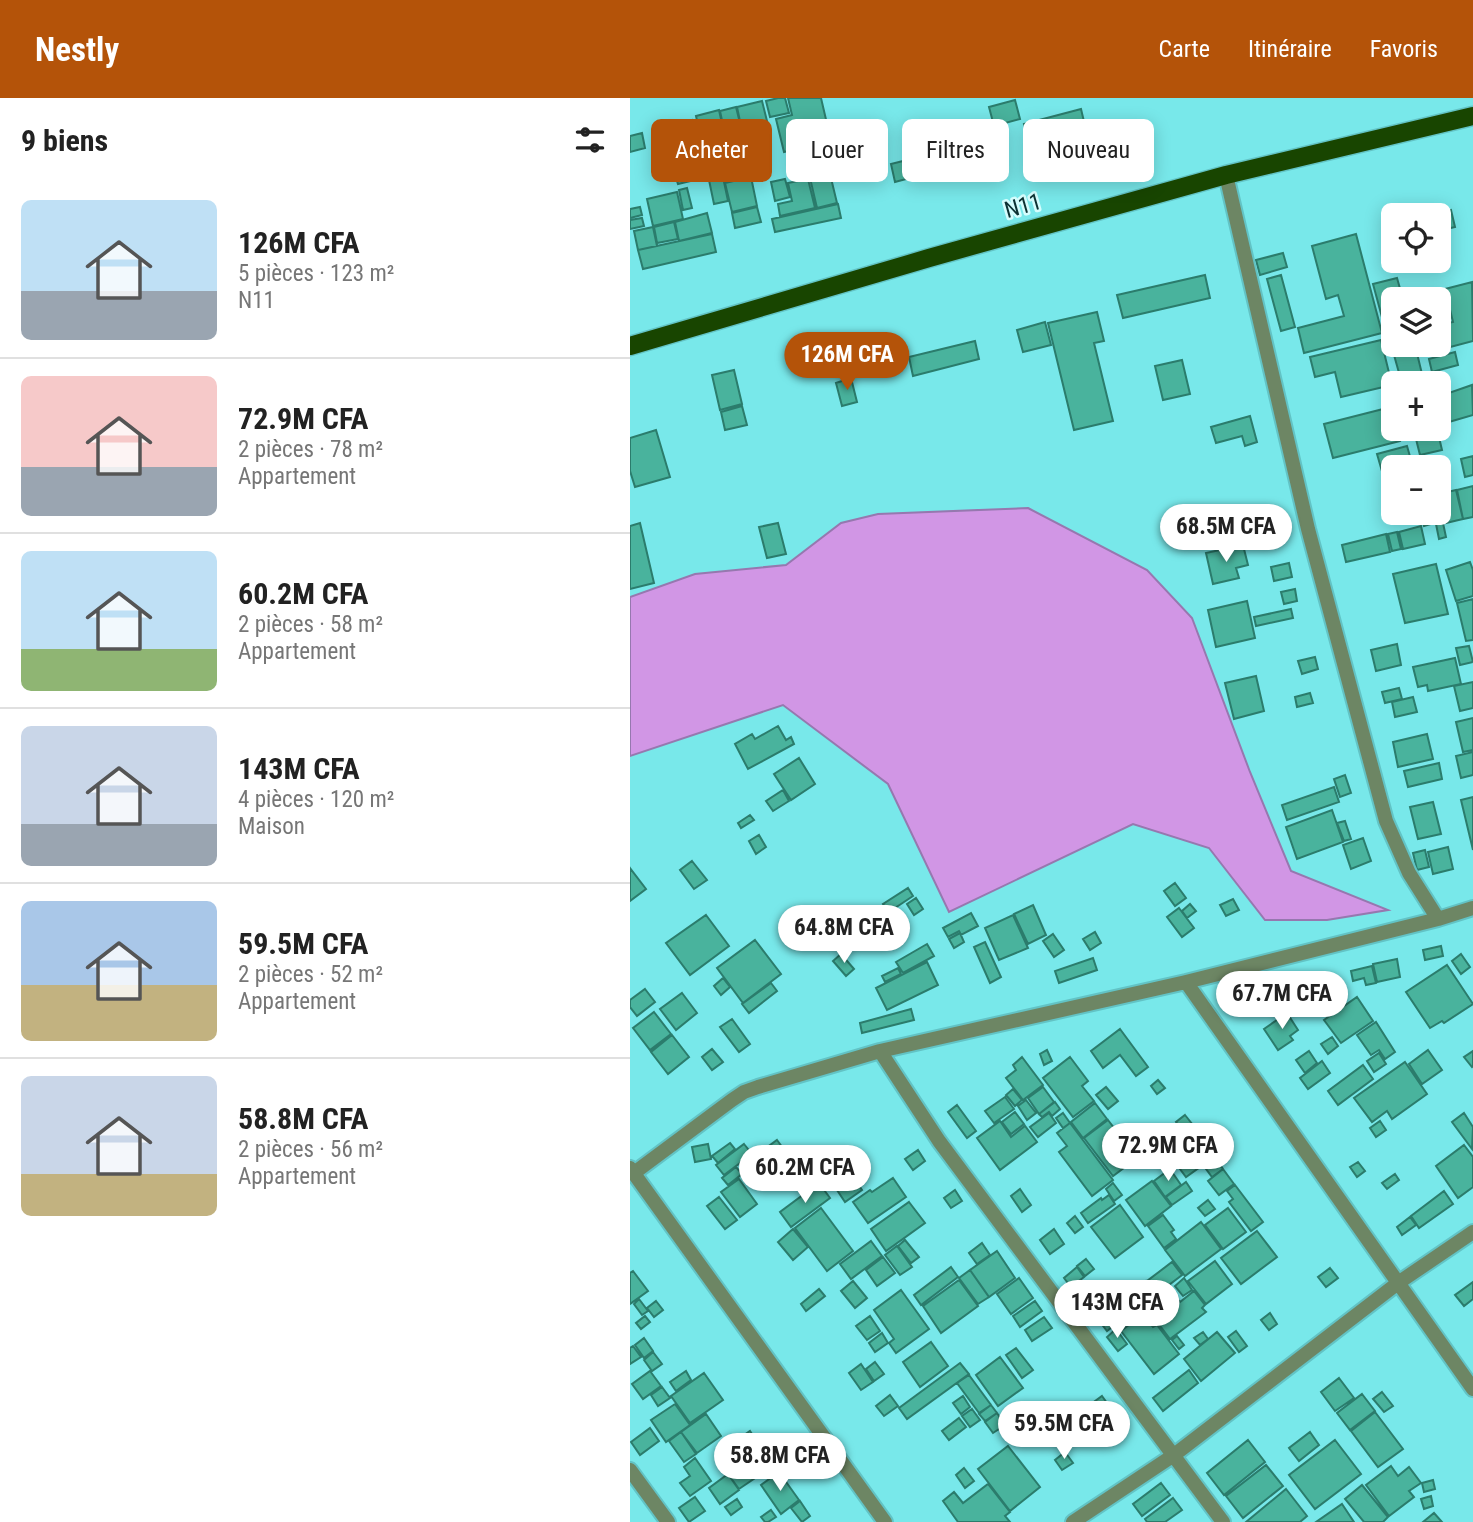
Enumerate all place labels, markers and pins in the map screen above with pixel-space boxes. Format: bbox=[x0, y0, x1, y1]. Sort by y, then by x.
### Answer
pin: 126M CFA bbox=[775, 332, 919, 392]
pin: 68.5M CFA bbox=[1146, 504, 1306, 564]
pin: 64.8M CFA bbox=[764, 906, 924, 965]
pin: 67.7M CFA bbox=[1202, 972, 1362, 1031]
pin: 72.9M CFA bbox=[1088, 1124, 1248, 1183]
pin: 60.2M CFA bbox=[725, 1146, 885, 1205]
pin: 143M CFA bbox=[1045, 1280, 1189, 1340]
pin: 59.5M CFA bbox=[984, 1402, 1144, 1461]
pin: 58.8M CFA bbox=[700, 1434, 860, 1493]

